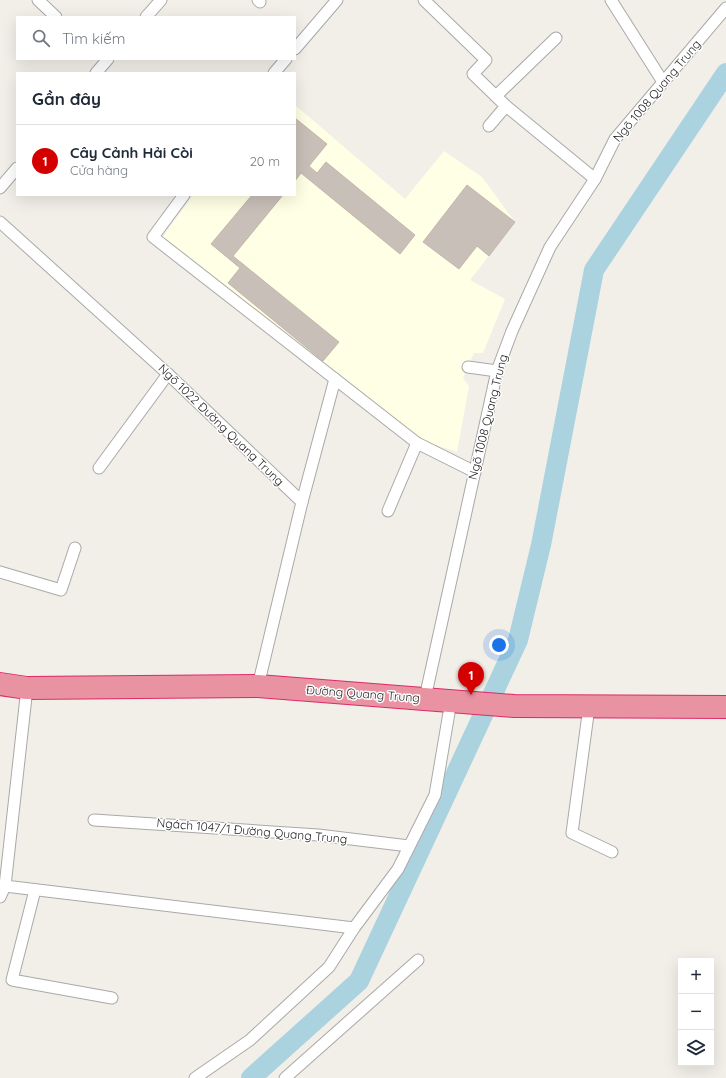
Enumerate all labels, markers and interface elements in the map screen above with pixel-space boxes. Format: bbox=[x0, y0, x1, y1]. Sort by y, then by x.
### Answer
search box bbox=[16, 16, 296, 60]
icon: search bbox=[30, 27, 52, 49]
text: Tìm kiếm bbox=[62, 29, 125, 48]
street label: Ngõ 1008 Quang Trung bbox=[609, 37, 704, 145]
text: Gần đây bbox=[32, 88, 101, 109]
text: Cây Cảnh Hải Còi bbox=[70, 143, 193, 162]
text: 1 bbox=[42, 153, 48, 169]
text: 20 m bbox=[250, 153, 280, 169]
text: Cửa hàng bbox=[70, 162, 128, 178]
street label: Ngõ 1008 Quang Trung bbox=[465, 353, 510, 481]
street label: Ngõ 1022 Đường Quang Trung bbox=[155, 361, 287, 489]
your location bbox=[489, 635, 509, 655]
pin: 1 bbox=[458, 662, 484, 695]
street label: Đường Quang Trung bbox=[306, 682, 420, 705]
street label: Ngách 1047/1 Đường Quang Trung bbox=[156, 815, 348, 846]
map controls bbox=[678, 958, 714, 1066]
button: + bbox=[678, 958, 714, 994]
button: − bbox=[678, 994, 714, 1030]
button: layers bbox=[678, 1030, 714, 1066]

